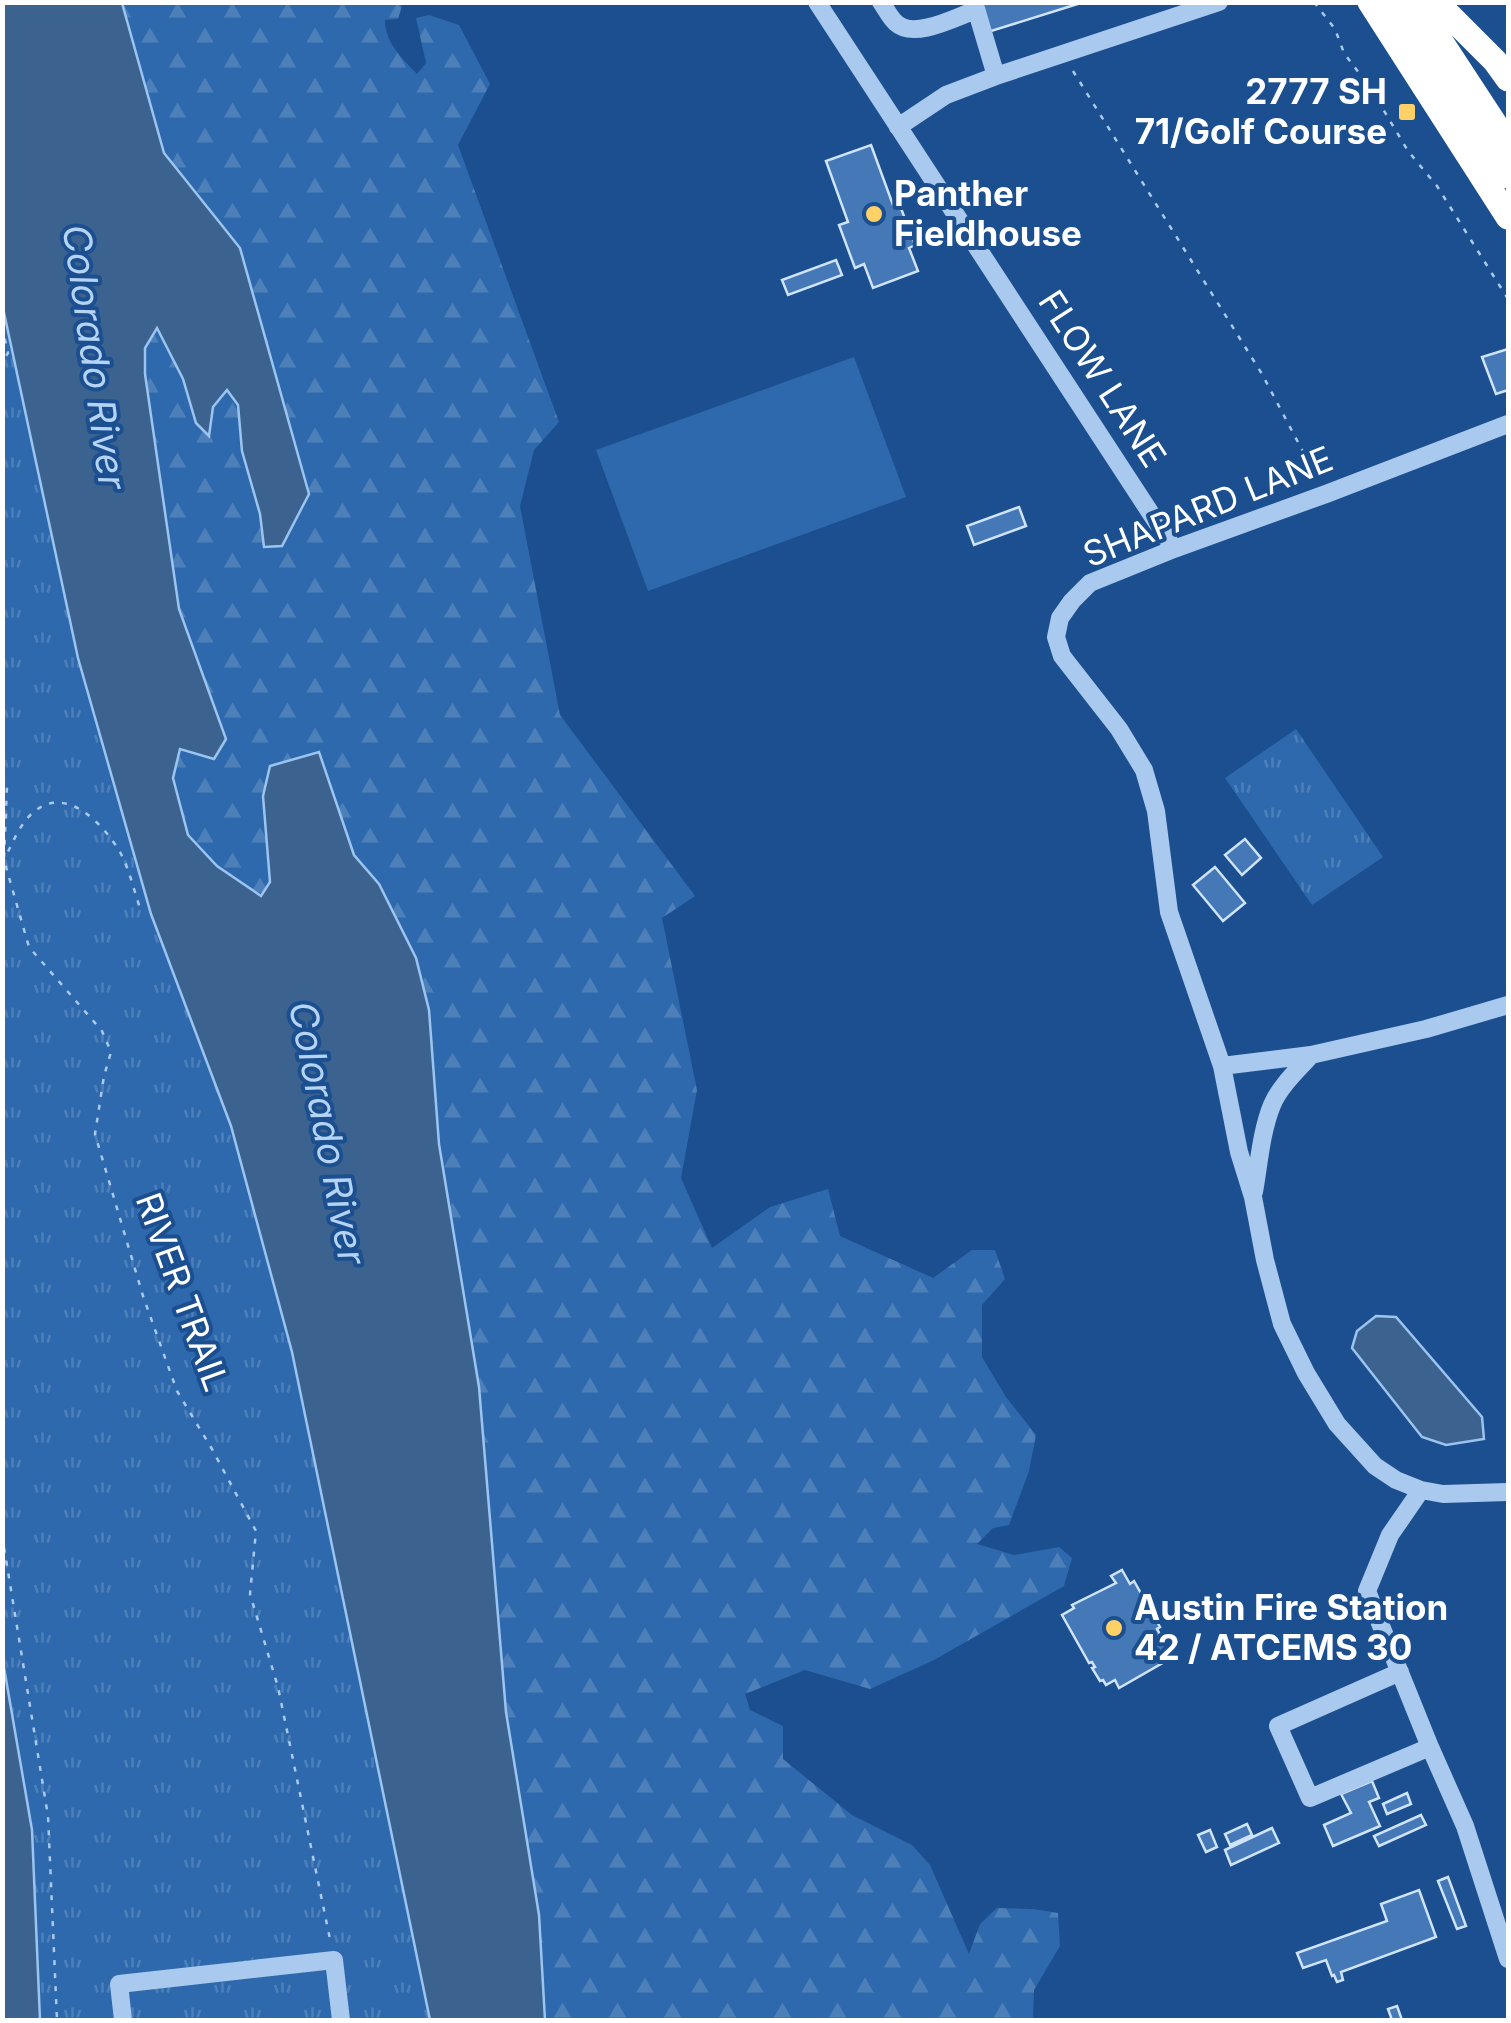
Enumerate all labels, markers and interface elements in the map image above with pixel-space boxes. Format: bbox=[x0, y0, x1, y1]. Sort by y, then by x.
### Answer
place label: 2777 SH 71/Golf Course bbox=[1135, 70, 1387, 152]
marker: 2777 SH 71/Golf Course bbox=[1396, 101, 1418, 123]
place label: Panther Fieldhouse bbox=[894, 172, 1082, 254]
marker: Panther Fieldhouse bbox=[863, 203, 885, 225]
water label: Colorado River bbox=[54, 222, 137, 494]
street label: FLOW LANE bbox=[1030, 282, 1175, 475]
street label: SHAPARD LANE bbox=[1077, 437, 1339, 575]
water label: Colorado River bbox=[280, 997, 376, 1270]
street label: RIVER TRAIL bbox=[128, 1187, 238, 1397]
place label: Austin Fire Station 42 / ATCEMS 30 bbox=[1134, 1586, 1448, 1668]
marker: Austin Fire Station 42 / ATCEMS 30 bbox=[1103, 1617, 1125, 1639]

